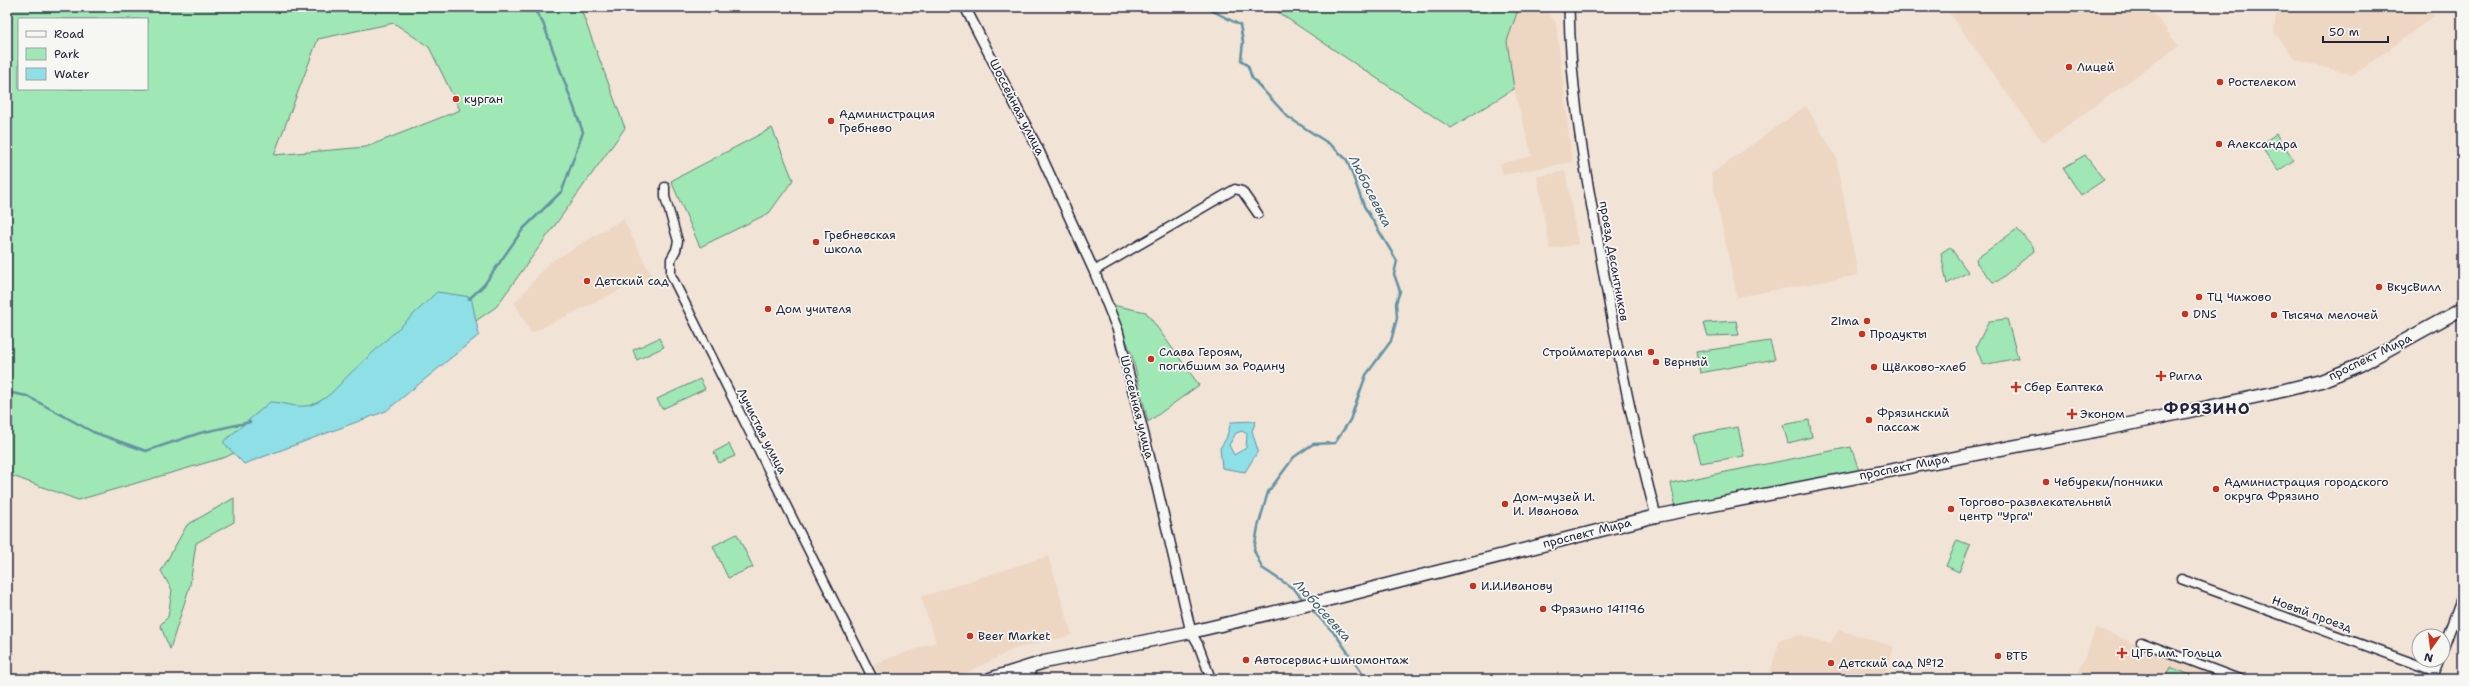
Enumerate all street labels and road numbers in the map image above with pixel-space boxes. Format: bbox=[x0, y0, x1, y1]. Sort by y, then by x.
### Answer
street label: Шоссейная улица bbox=[986, 56, 1048, 158]
street label: проезд Десантников bbox=[1596, 200, 1632, 322]
street label: проспект Мира bbox=[2326, 330, 2415, 384]
street label: Шоссейная улица bbox=[1116, 354, 1158, 461]
street label: Лучистая улица bbox=[733, 385, 791, 477]
street label: проспект Мира bbox=[1858, 450, 1951, 483]
street label: проспект Мира bbox=[1541, 514, 1633, 552]
street label: Новый проезд bbox=[2270, 592, 2355, 636]

